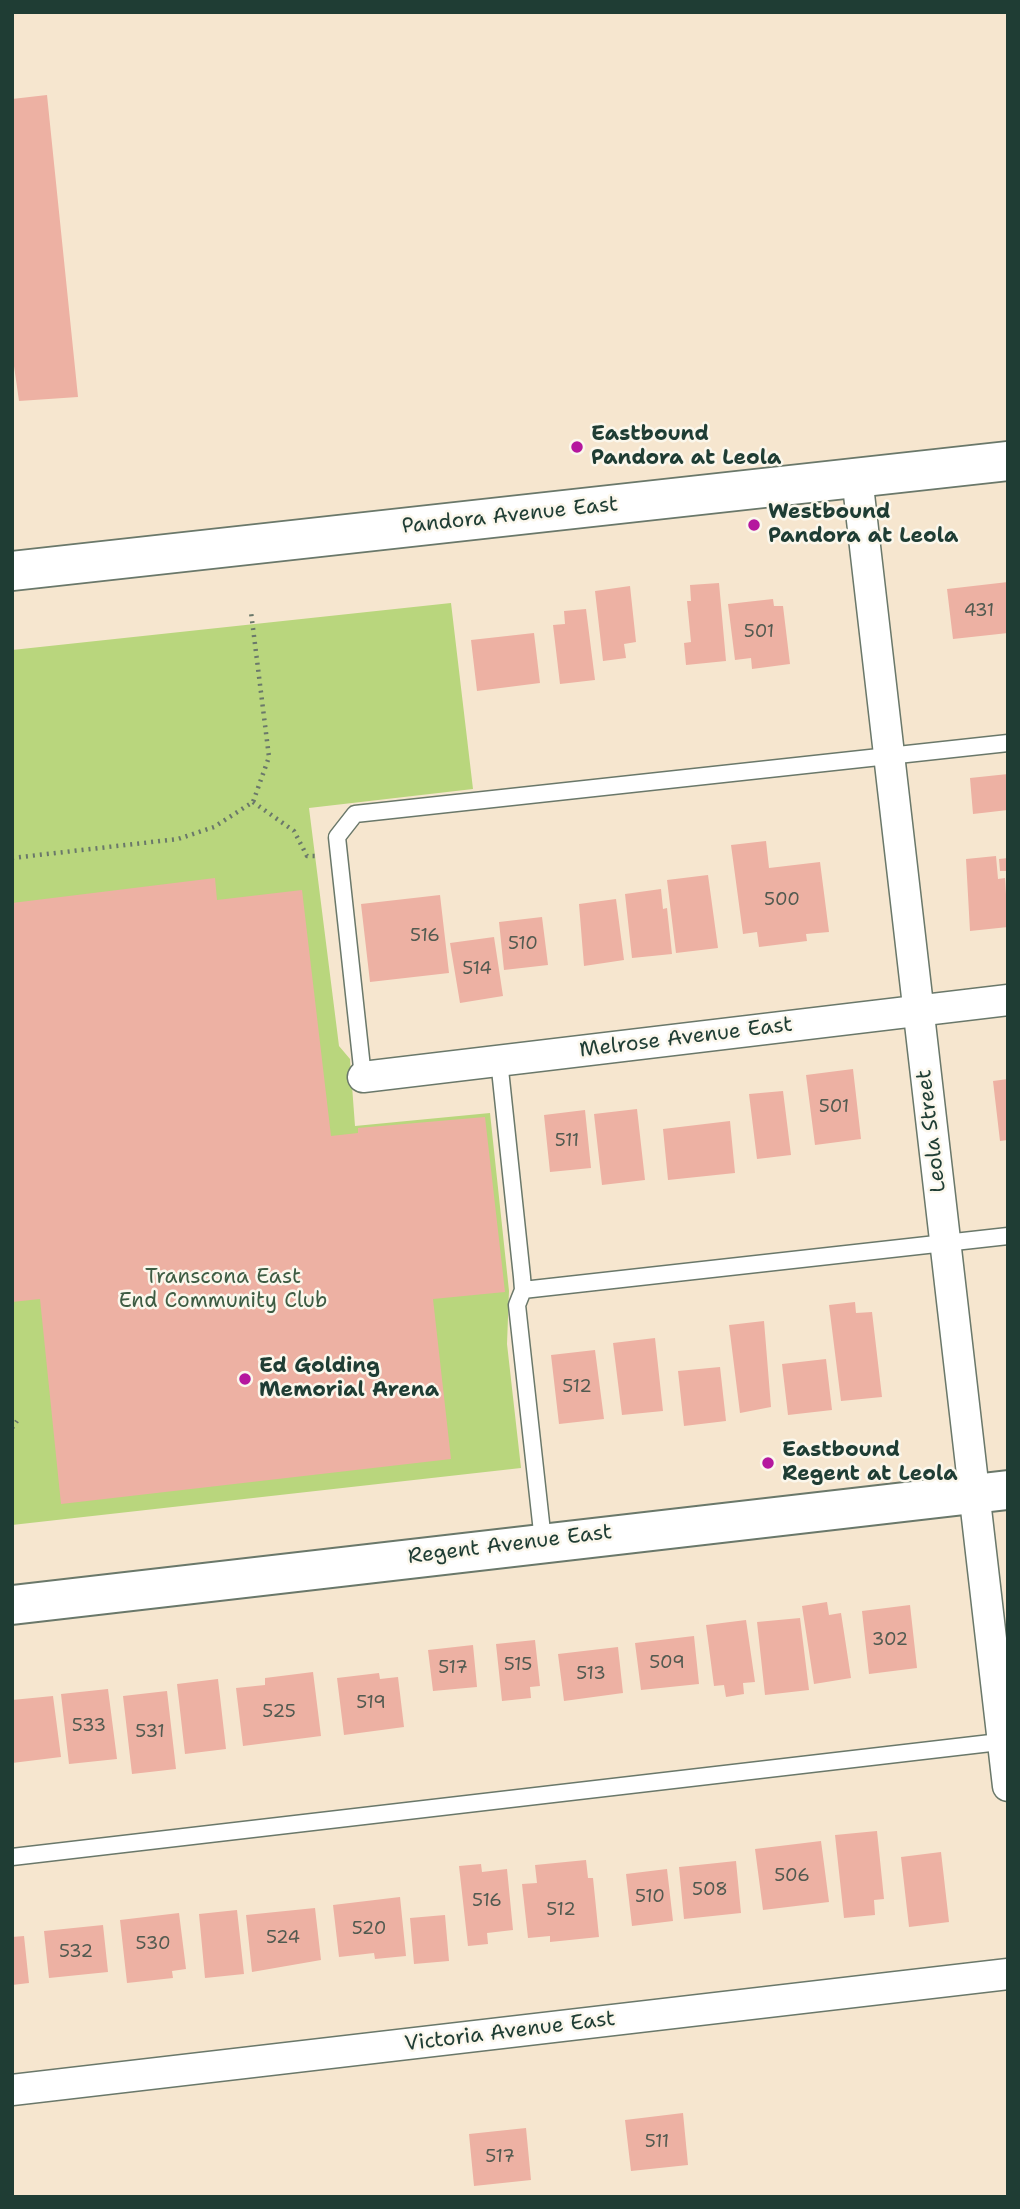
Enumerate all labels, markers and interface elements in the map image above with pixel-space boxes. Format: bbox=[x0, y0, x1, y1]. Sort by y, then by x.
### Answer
place label: Eastbound Pandora at Leola bbox=[591, 422, 781, 472]
marker: Eastbound Pandora at Leola bbox=[569, 439, 585, 455]
street label: Pandora Avenue East bbox=[401, 492, 619, 540]
place label: Westbound Pandora at Leola bbox=[768, 500, 958, 550]
marker: Westbound Pandora at Leola bbox=[746, 517, 762, 533]
house number: 431 bbox=[964, 600, 994, 622]
house number: 501 bbox=[744, 621, 774, 643]
house number: 500 bbox=[764, 889, 800, 911]
house number: 516 bbox=[410, 925, 440, 947]
house number: 510 bbox=[508, 933, 538, 955]
house number: 514 bbox=[462, 958, 492, 980]
street label: Melrose Avenue East bbox=[578, 1012, 794, 1064]
street label: Leola Street bbox=[912, 1068, 952, 1194]
house number: 501 bbox=[819, 1096, 849, 1118]
house number: 511 bbox=[555, 1130, 579, 1152]
park label: Transcona East End Community Club bbox=[119, 1265, 327, 1315]
place label: Ed Golding Memorial Arena bbox=[259, 1354, 439, 1404]
marker: Ed Golding Memorial Arena bbox=[237, 1371, 253, 1387]
house number: 512 bbox=[562, 1376, 592, 1398]
place label: Eastbound Regent at Leola bbox=[782, 1438, 958, 1488]
marker: Eastbound Regent at Leola bbox=[760, 1455, 776, 1471]
street label: Regent Avenue East bbox=[407, 1520, 613, 1570]
house number: 302 bbox=[872, 1629, 908, 1651]
house number: 509 bbox=[649, 1652, 685, 1674]
house number: 515 bbox=[504, 1654, 532, 1676]
house number: 517 bbox=[438, 1657, 468, 1679]
house number: 513 bbox=[576, 1663, 606, 1685]
house number: 519 bbox=[356, 1692, 386, 1714]
house number: 525 bbox=[262, 1701, 296, 1723]
house number: 533 bbox=[72, 1715, 106, 1737]
house number: 531 bbox=[135, 1721, 165, 1743]
house number: 506 bbox=[774, 1865, 810, 1887]
house number: 508 bbox=[692, 1879, 728, 1901]
house number: 510 bbox=[635, 1886, 665, 1908]
house number: 516 bbox=[472, 1890, 502, 1912]
house number: 512 bbox=[546, 1899, 576, 1921]
house number: 520 bbox=[352, 1918, 386, 1940]
house number: 524 bbox=[266, 1927, 300, 1949]
house number: 530 bbox=[135, 1933, 171, 1955]
house number: 532 bbox=[59, 1941, 93, 1963]
street label: Victoria Avenue East bbox=[403, 2007, 617, 2057]
house number: 511 bbox=[645, 2131, 669, 2153]
house number: 517 bbox=[485, 2146, 515, 2168]

